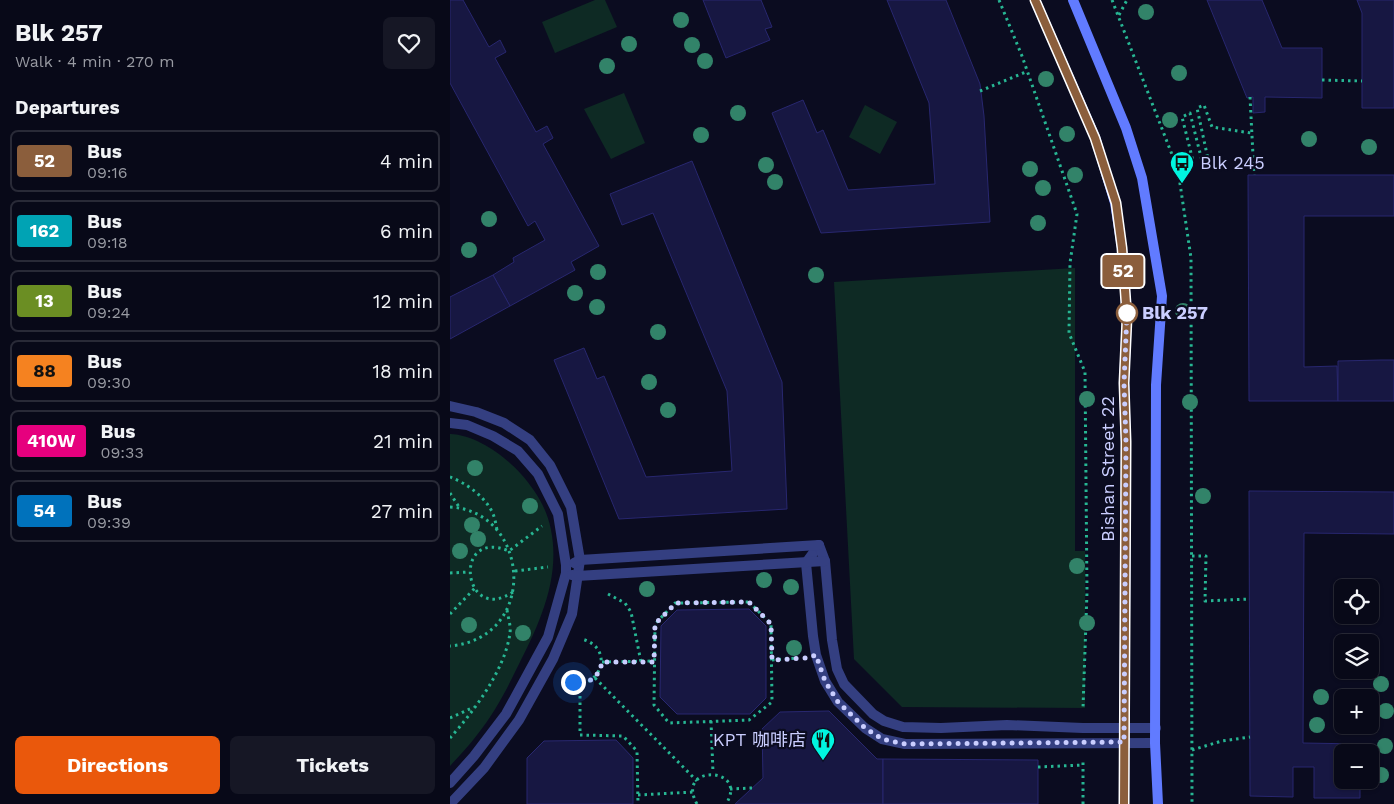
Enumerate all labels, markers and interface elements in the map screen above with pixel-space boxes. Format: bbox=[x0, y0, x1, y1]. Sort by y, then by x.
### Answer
button: heart bbox=[383, 17, 435, 69]
text: Blk 257 bbox=[15, 19, 103, 47]
text: Walk · 4 min · 270 m bbox=[15, 52, 174, 71]
text: Departures bbox=[15, 96, 120, 119]
text: Bus bbox=[87, 140, 122, 163]
text: 52 bbox=[34, 150, 55, 171]
text: 4 min bbox=[380, 150, 433, 173]
bus stop icon: Blk 245 bbox=[1169, 150, 1195, 184]
place label: Blk 245 bbox=[1200, 152, 1265, 173]
text: 09:16 bbox=[87, 163, 128, 182]
text: Bus bbox=[87, 210, 122, 233]
text: 162 bbox=[30, 220, 59, 241]
text: 6 min bbox=[380, 220, 433, 243]
text: 09:18 bbox=[87, 233, 128, 252]
line badge: 52 bbox=[1100, 255, 1146, 287]
text: 52 bbox=[1112, 260, 1134, 281]
text: Bus bbox=[87, 280, 122, 303]
text: 13 bbox=[35, 290, 54, 311]
text: 12 min bbox=[373, 290, 433, 313]
marker: Blk 257 bbox=[1116, 302, 1138, 324]
place label: Blk 257 bbox=[1142, 302, 1208, 323]
text: 09:24 bbox=[87, 303, 130, 322]
text: Bus bbox=[87, 350, 122, 373]
text: 88 bbox=[33, 360, 56, 381]
text: 18 min bbox=[372, 360, 433, 383]
text: 09:30 bbox=[87, 373, 131, 392]
street label: Bishan Street 22 bbox=[1097, 396, 1118, 542]
text: Bus bbox=[101, 420, 135, 443]
text: 410W bbox=[27, 430, 76, 451]
text: 21 min bbox=[373, 430, 433, 453]
text: 09:33 bbox=[101, 443, 144, 462]
text: Bus bbox=[87, 490, 122, 513]
text: 54 bbox=[33, 500, 56, 521]
text: 27 min bbox=[371, 500, 433, 523]
text: 09:39 bbox=[87, 513, 131, 532]
map controls bbox=[1334, 579, 1379, 789]
button: locate bbox=[1334, 579, 1379, 624]
button: layers bbox=[1334, 634, 1379, 679]
your location bbox=[561, 670, 586, 695]
button: + bbox=[1334, 689, 1379, 734]
restaurant icon: KPT 咖啡店 bbox=[810, 727, 836, 761]
place label: KPT 咖啡店 bbox=[713, 729, 806, 750]
button: Directions bbox=[15, 736, 220, 794]
button: Tickets bbox=[230, 736, 435, 794]
button: − bbox=[1334, 744, 1379, 789]

